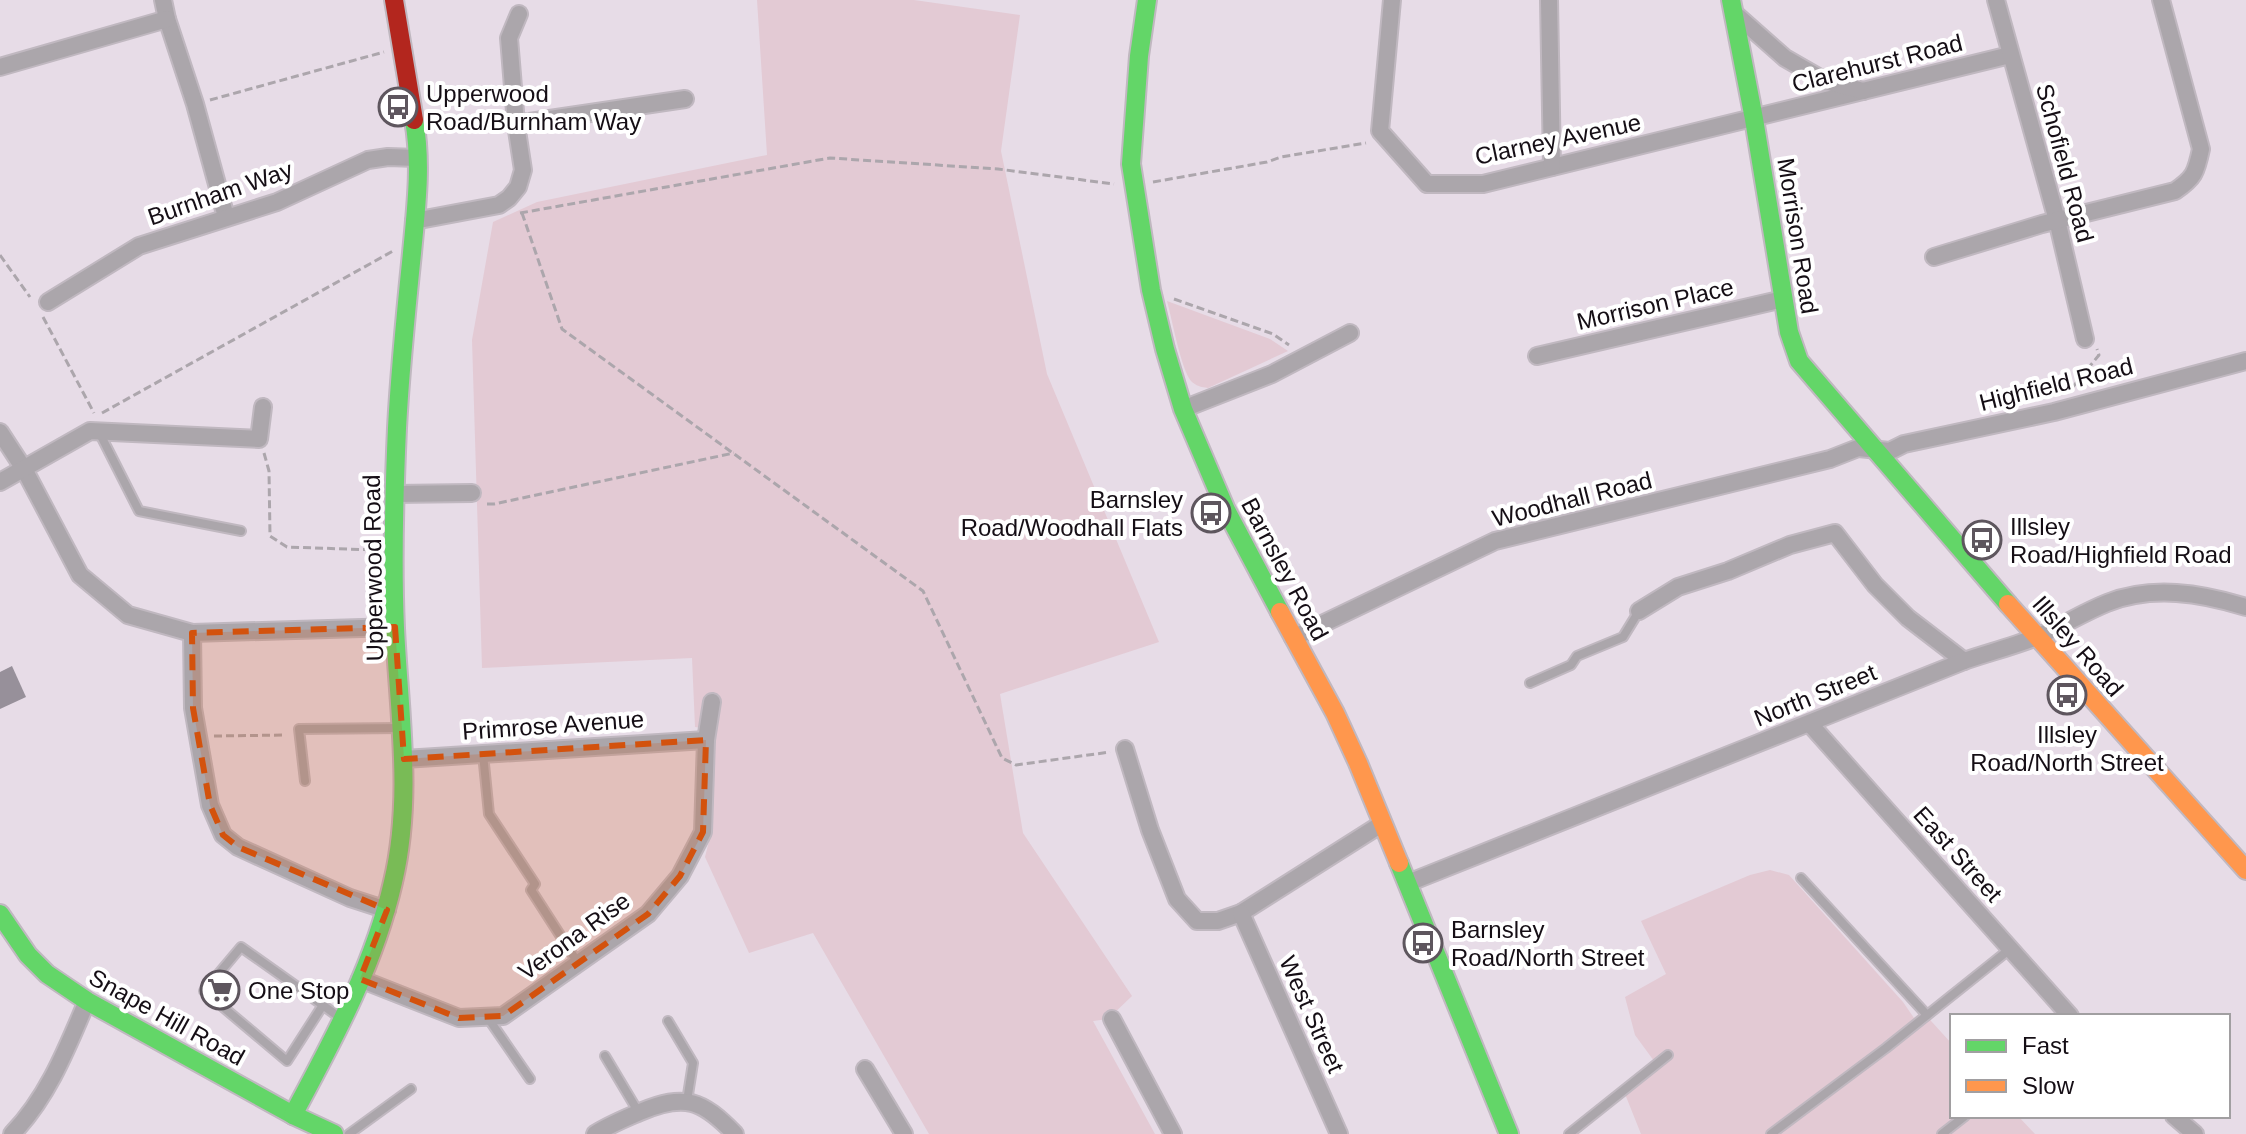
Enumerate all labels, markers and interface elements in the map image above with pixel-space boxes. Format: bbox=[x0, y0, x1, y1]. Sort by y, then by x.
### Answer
street label: Clarehurst Road bbox=[1789, 29, 1965, 97]
place label: Upperwood Road/Burnham Way bbox=[426, 80, 641, 135]
street label: Schofield Road bbox=[2031, 81, 2099, 245]
bus stop icon: Upperwood Road/Burnham Way bbox=[377, 86, 419, 128]
street label: Clarney Avenue bbox=[1473, 108, 1643, 170]
street label: Burnham Way bbox=[144, 156, 296, 230]
street label: Morrison Road bbox=[1772, 156, 1824, 316]
street label: Morrison Place bbox=[1574, 273, 1736, 335]
street label: Highfield Road bbox=[1976, 352, 2136, 416]
street label: Woodhall Road bbox=[1489, 466, 1655, 532]
street label: Upperwood Road bbox=[358, 474, 388, 662]
place label: Barnsley Road/Woodhall Flats bbox=[961, 486, 1183, 541]
bus stop icon: Barnsley Road/Woodhall Flats bbox=[1190, 492, 1232, 534]
street label: Barnsley Road bbox=[1236, 493, 1334, 645]
place label: Illsley Road/Highfield Road bbox=[2010, 513, 2231, 568]
bus stop icon: Illsley Road/Highfield Road bbox=[1961, 519, 2003, 561]
street label: Illsley Road bbox=[2027, 590, 2129, 702]
street label: North Street bbox=[1750, 658, 1880, 732]
bus stop icon: Illsley Road/North Street bbox=[2046, 674, 2088, 716]
street label: Primrose Avenue bbox=[461, 705, 645, 745]
place label: Illsley Road/North Street bbox=[1970, 721, 2164, 776]
street label: East Street bbox=[1908, 801, 2008, 907]
street label: Verona Rise bbox=[513, 887, 635, 985]
place label: Barnsley Road/North Street bbox=[1451, 916, 1645, 971]
bus stop icon: Barnsley Road/North Street bbox=[1402, 922, 1444, 964]
street label: West Street bbox=[1274, 951, 1350, 1077]
street label: Snape Hill Road bbox=[85, 963, 249, 1071]
supermarket icon: One Stop bbox=[199, 969, 241, 1011]
place label: One Stop bbox=[248, 977, 349, 1004]
legend bbox=[1950, 1014, 2230, 1118]
text: Fast bbox=[2022, 1032, 2069, 1059]
text: Slow bbox=[2022, 1072, 2075, 1099]

